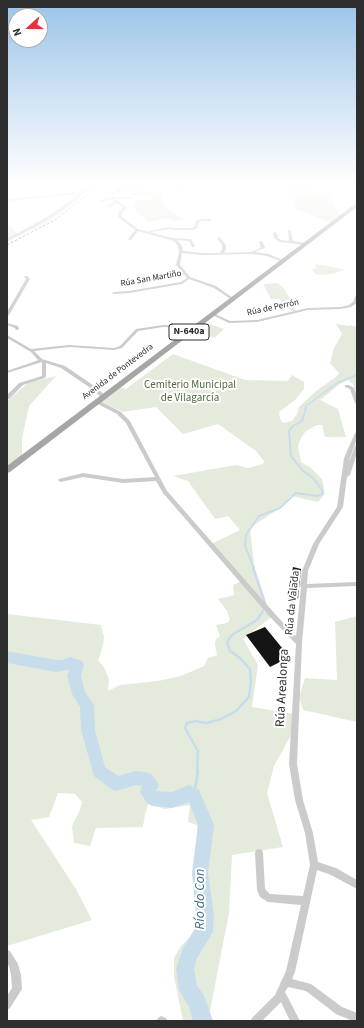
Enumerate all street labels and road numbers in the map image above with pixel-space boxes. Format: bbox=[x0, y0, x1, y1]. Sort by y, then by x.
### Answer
street label: Rúa San Martiño bbox=[120, 268, 182, 290]
street label: Rúa de Perrón bbox=[246, 297, 300, 319]
road number: N-640a bbox=[169, 324, 209, 340]
street label: Avenida de Pontevedra bbox=[80, 342, 156, 402]
street label: Rúa da Valada bbox=[283, 570, 303, 636]
street label: Rúa Arealonga bbox=[273, 649, 293, 727]

